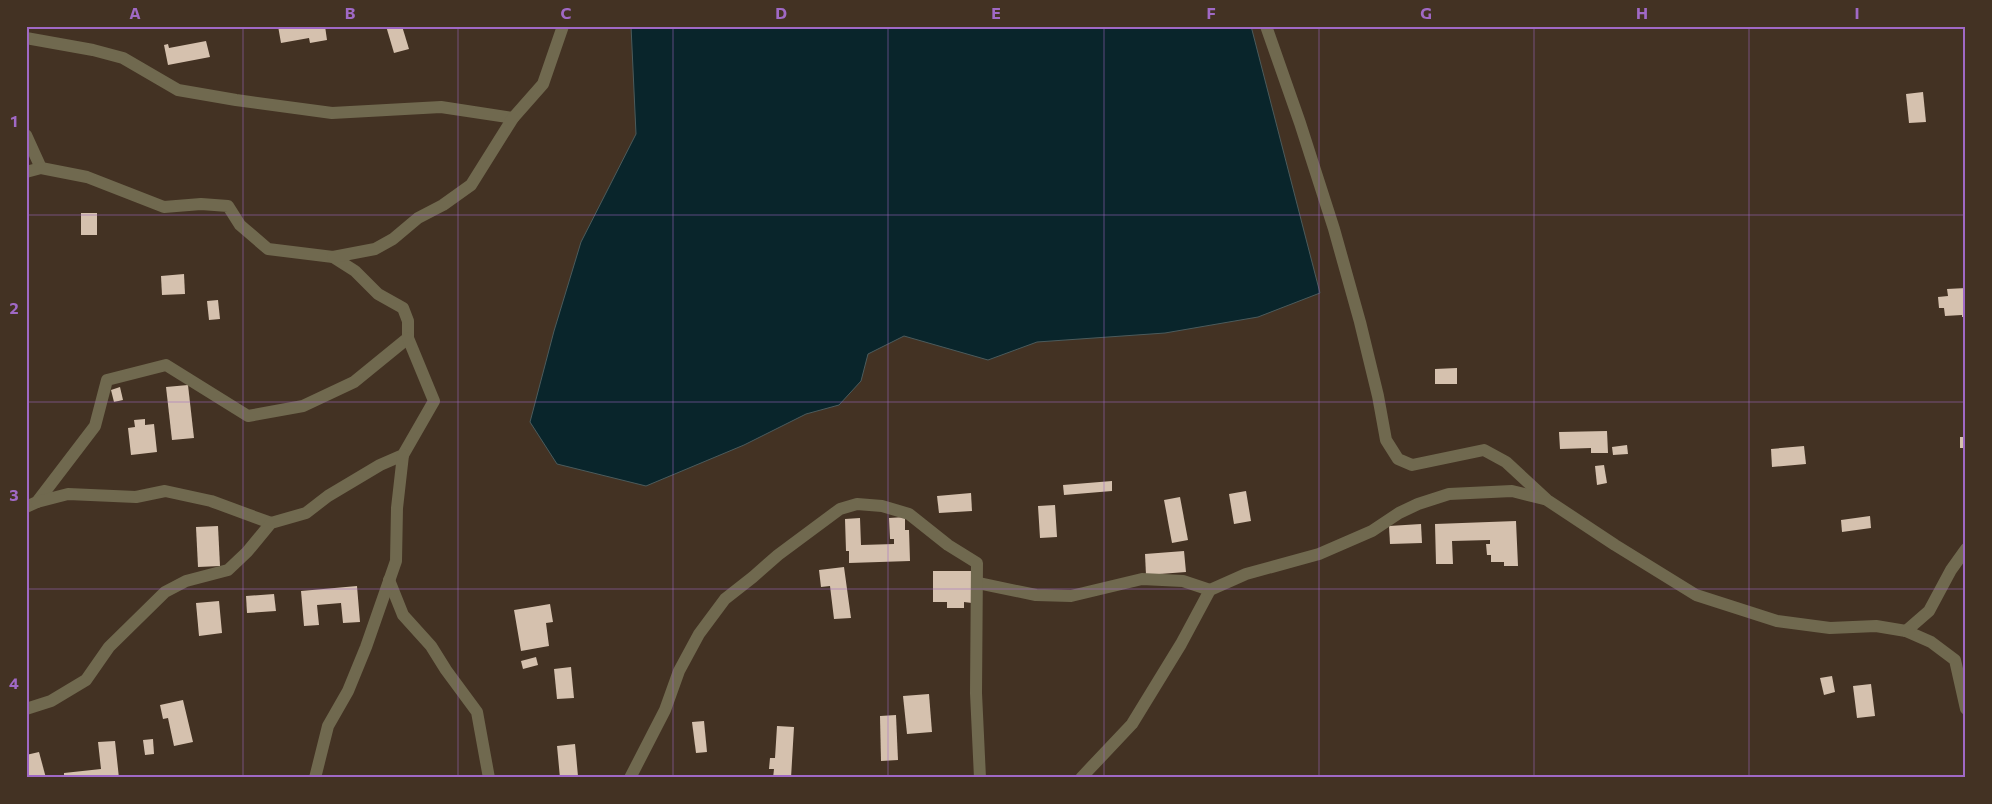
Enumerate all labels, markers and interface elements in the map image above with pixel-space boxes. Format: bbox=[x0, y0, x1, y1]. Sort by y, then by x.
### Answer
text: A bbox=[129, 3, 141, 22]
text: B bbox=[345, 3, 356, 22]
text: C bbox=[561, 3, 572, 22]
text: D bbox=[775, 3, 787, 22]
text: E bbox=[991, 3, 1001, 22]
text: F bbox=[1206, 3, 1216, 22]
text: G bbox=[1420, 3, 1432, 22]
text: H bbox=[1636, 3, 1648, 22]
text: I bbox=[1854, 3, 1860, 22]
text: 1 bbox=[10, 111, 18, 130]
text: 2 bbox=[9, 298, 19, 317]
text: 3 bbox=[9, 485, 19, 504]
text: 4 bbox=[9, 673, 19, 692]

